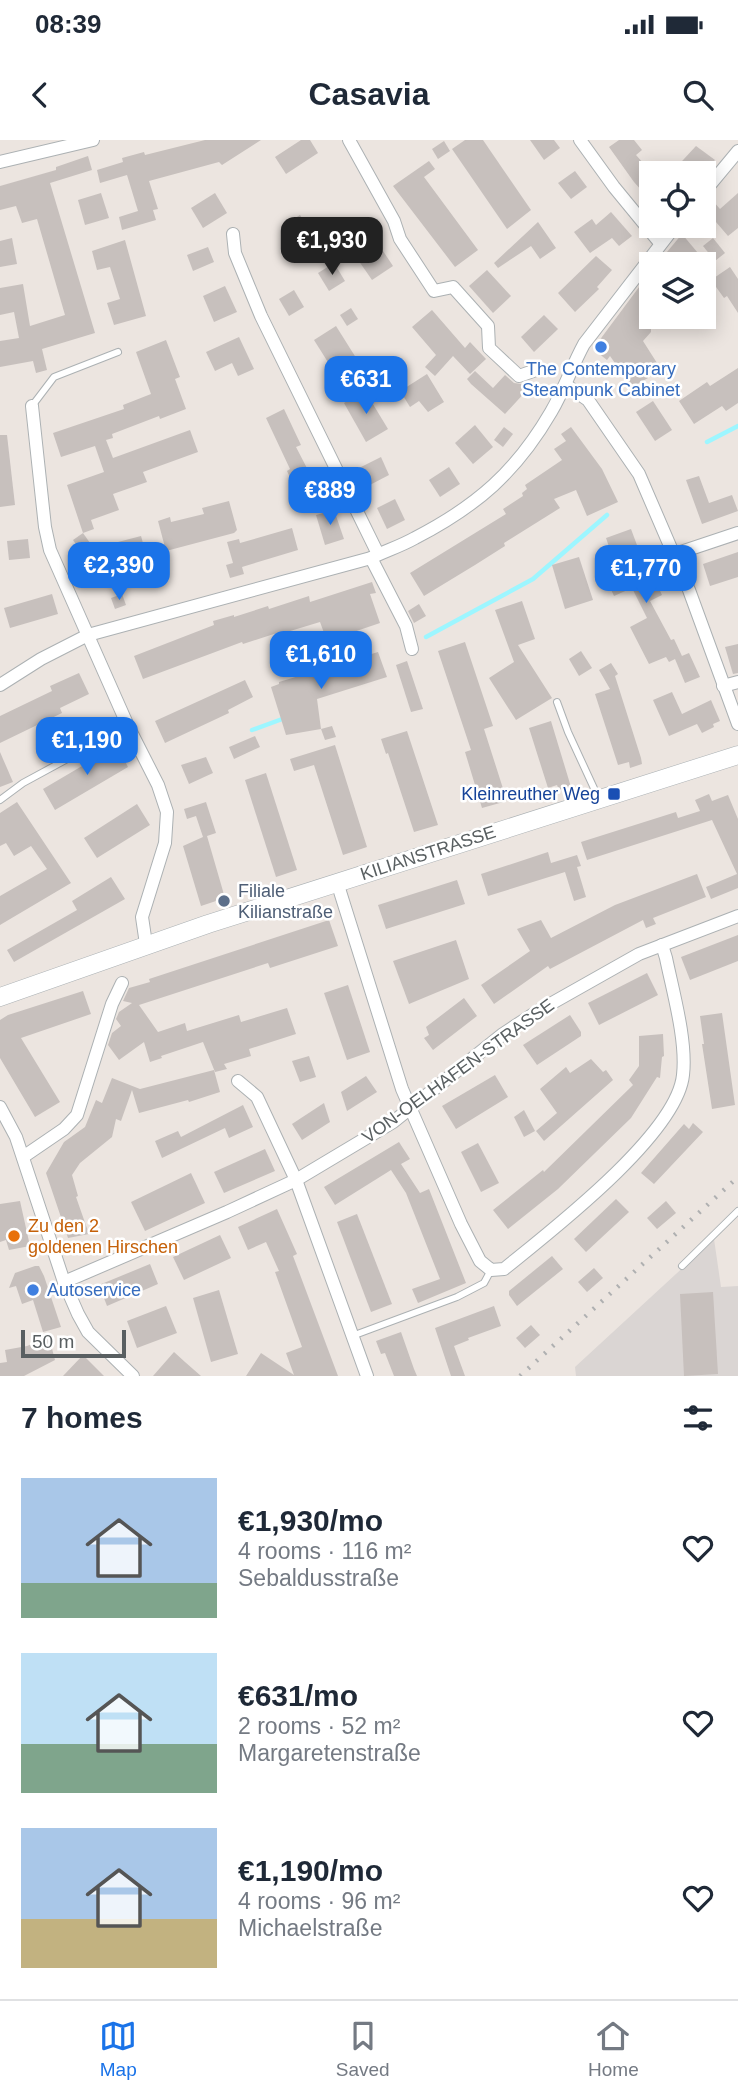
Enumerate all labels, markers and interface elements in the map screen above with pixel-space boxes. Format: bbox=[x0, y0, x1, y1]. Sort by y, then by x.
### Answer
text: 08:39 bbox=[35, 9, 102, 39]
icon: back bbox=[21, 76, 59, 114]
text: Casavia bbox=[309, 76, 429, 112]
icon: search bbox=[679, 76, 717, 114]
map controls bbox=[639, 161, 716, 329]
button: locate bbox=[639, 161, 716, 238]
pin: €1,930 bbox=[275, 218, 389, 277]
text: €1,930 bbox=[297, 227, 367, 253]
button: layers bbox=[639, 252, 716, 329]
marker: The Contemporary Steampunk Cabinet bbox=[593, 339, 609, 355]
pin: €631 bbox=[325, 356, 407, 416]
place label: The Contemporary Steampunk Cabinet bbox=[522, 359, 680, 400]
text: €631 bbox=[340, 366, 392, 392]
pin: €889 bbox=[289, 468, 371, 527]
text: €889 bbox=[304, 477, 356, 503]
pin: €2,390 bbox=[62, 542, 176, 602]
pin: €1,770 bbox=[589, 546, 703, 605]
text: €2,390 bbox=[84, 552, 154, 578]
text: €1,770 bbox=[611, 555, 681, 581]
pin: €1,610 bbox=[264, 631, 378, 691]
text: €1,610 bbox=[286, 641, 356, 667]
pin: €1,190 bbox=[30, 718, 144, 777]
text: €1,190 bbox=[52, 727, 122, 753]
place label: Kleinreuther Weg bbox=[461, 784, 600, 804]
marker: Kleinreuther Weg bbox=[606, 786, 622, 802]
street label: KILIANSTRASSE bbox=[358, 822, 498, 884]
place label: Filiale Kilianstraße bbox=[238, 881, 333, 922]
marker: Filiale Kilianstraße bbox=[216, 893, 232, 909]
street label: VON-OELHAFEN-STRASSE bbox=[358, 995, 558, 1147]
place label: Zu den 2 goldenen Hirschen bbox=[28, 1216, 178, 1257]
marker: Zu den 2 goldenen Hirschen bbox=[6, 1228, 22, 1244]
place label: Autoservice bbox=[47, 1280, 141, 1300]
marker: Autoservice bbox=[25, 1282, 41, 1298]
scale bar bbox=[21, 1327, 126, 1359]
text: 50 m bbox=[32, 1331, 74, 1352]
icon: filters bbox=[679, 1399, 717, 1437]
text: 7 homes bbox=[21, 1401, 143, 1434]
text: €1,930/mo bbox=[238, 1504, 383, 1537]
icon: home bbox=[77, 1506, 161, 1590]
icon: heart bbox=[679, 1529, 717, 1567]
text: 4 rooms · 116 m² bbox=[238, 1538, 411, 1564]
text: Sebaldusstraße bbox=[238, 1565, 399, 1591]
text: €631/mo bbox=[238, 1679, 358, 1712]
icon: home bbox=[77, 1681, 161, 1765]
icon: heart bbox=[679, 1704, 717, 1742]
text: 2 rooms · 52 m² bbox=[238, 1713, 400, 1739]
text: Margaretenstraße bbox=[238, 1740, 421, 1766]
text: €1,190/mo bbox=[238, 1854, 383, 1887]
icon: home bbox=[77, 1856, 161, 1940]
icon: heart bbox=[679, 1879, 717, 1917]
text: 4 rooms · 96 m² bbox=[238, 1888, 400, 1914]
text: Michaelstraße bbox=[238, 1915, 382, 1941]
tab: Map bbox=[99, 2017, 137, 2081]
tab: Saved bbox=[336, 2017, 390, 2081]
tab: Home bbox=[588, 2017, 639, 2081]

